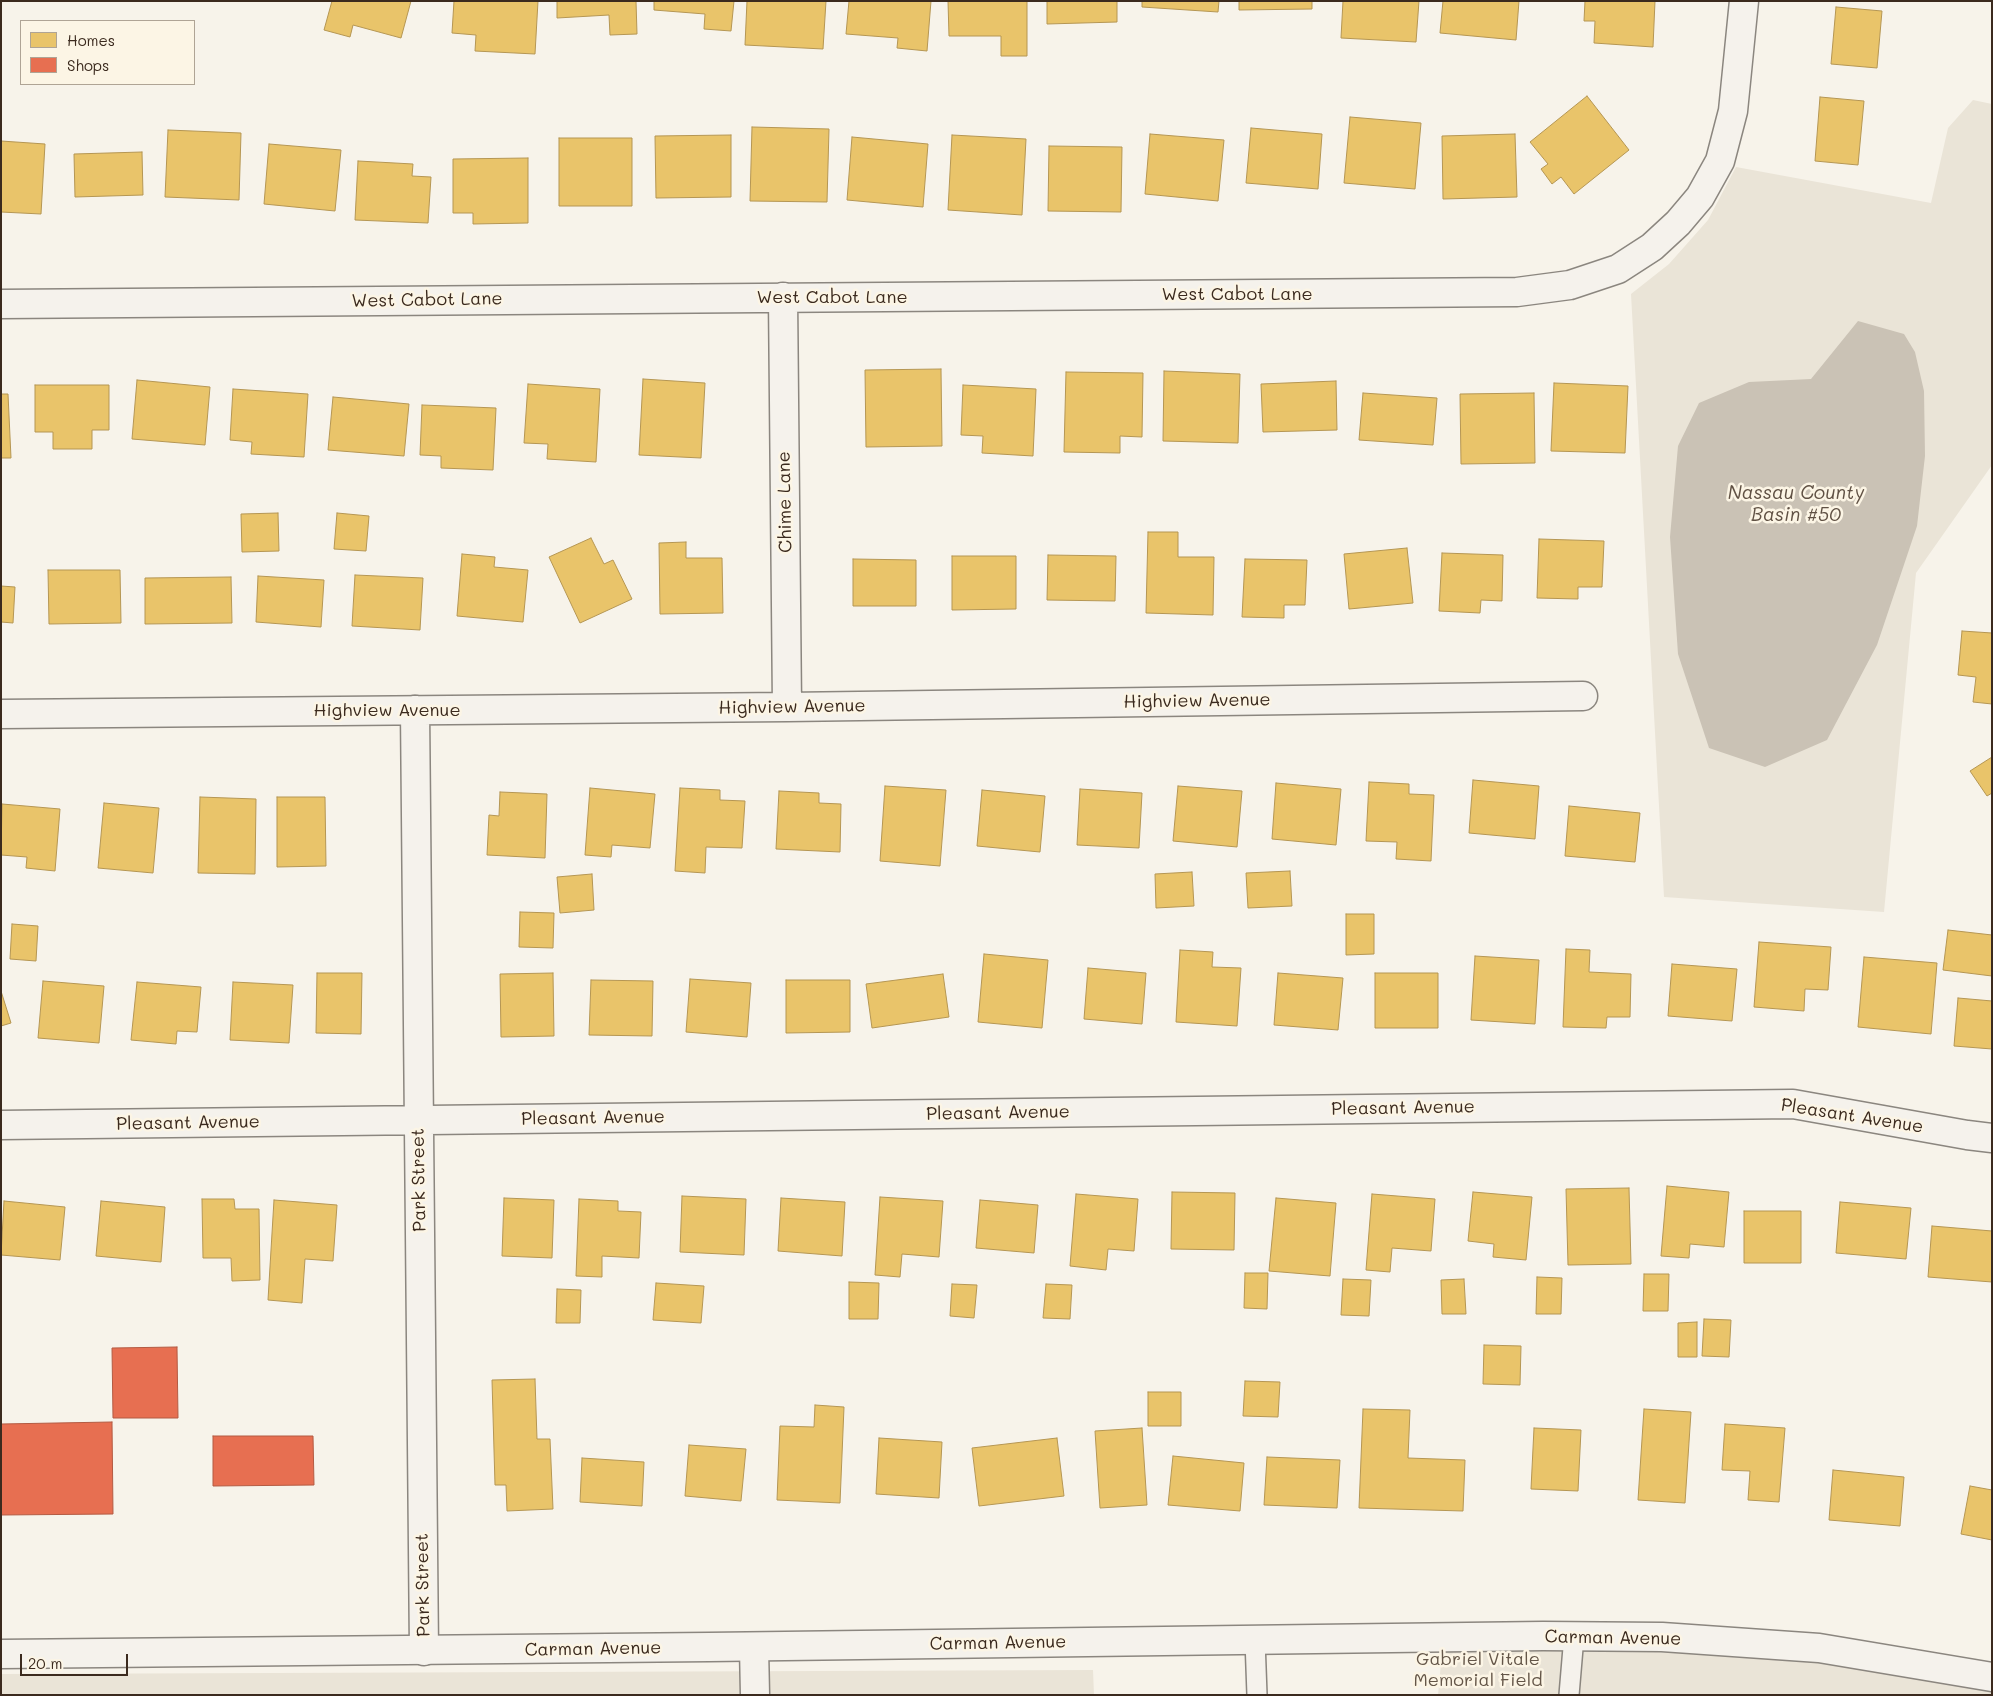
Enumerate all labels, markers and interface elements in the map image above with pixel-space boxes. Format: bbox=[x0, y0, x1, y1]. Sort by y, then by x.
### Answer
legend bbox=[20, 20, 195, 85]
text: Homes bbox=[67, 30, 115, 50]
text: Shops bbox=[67, 55, 109, 75]
street label: West Cabot Lane bbox=[1161, 283, 1313, 305]
street label: West Cabot Lane bbox=[756, 286, 908, 308]
street label: West Cabot Lane bbox=[351, 288, 503, 312]
street label: Chime Lane bbox=[773, 451, 797, 553]
water label: Nassau County Basin #50 bbox=[1728, 482, 1864, 526]
street label: Highview Avenue bbox=[1123, 689, 1271, 713]
street label: Highview Avenue bbox=[718, 695, 866, 719]
street label: Highview Avenue bbox=[313, 699, 461, 721]
street label: Pleasant Avenue bbox=[1779, 1094, 1925, 1138]
street label: Pleasant Avenue bbox=[1331, 1096, 1475, 1120]
street label: Pleasant Avenue bbox=[926, 1101, 1070, 1125]
street label: Pleasant Avenue bbox=[521, 1106, 665, 1130]
street label: Pleasant Avenue bbox=[116, 1111, 260, 1135]
street label: Park Street bbox=[407, 1128, 431, 1232]
street label: Park Street bbox=[411, 1533, 435, 1637]
street label: Carman Avenue bbox=[1544, 1626, 1682, 1650]
street label: Carman Avenue bbox=[929, 1631, 1067, 1655]
street label: Carman Avenue bbox=[524, 1637, 662, 1661]
scale bar bbox=[22, 1644, 130, 1676]
park label: Gabriel Vitale Memorial Field bbox=[1413, 1648, 1543, 1690]
text: 20 m bbox=[28, 1653, 62, 1673]

